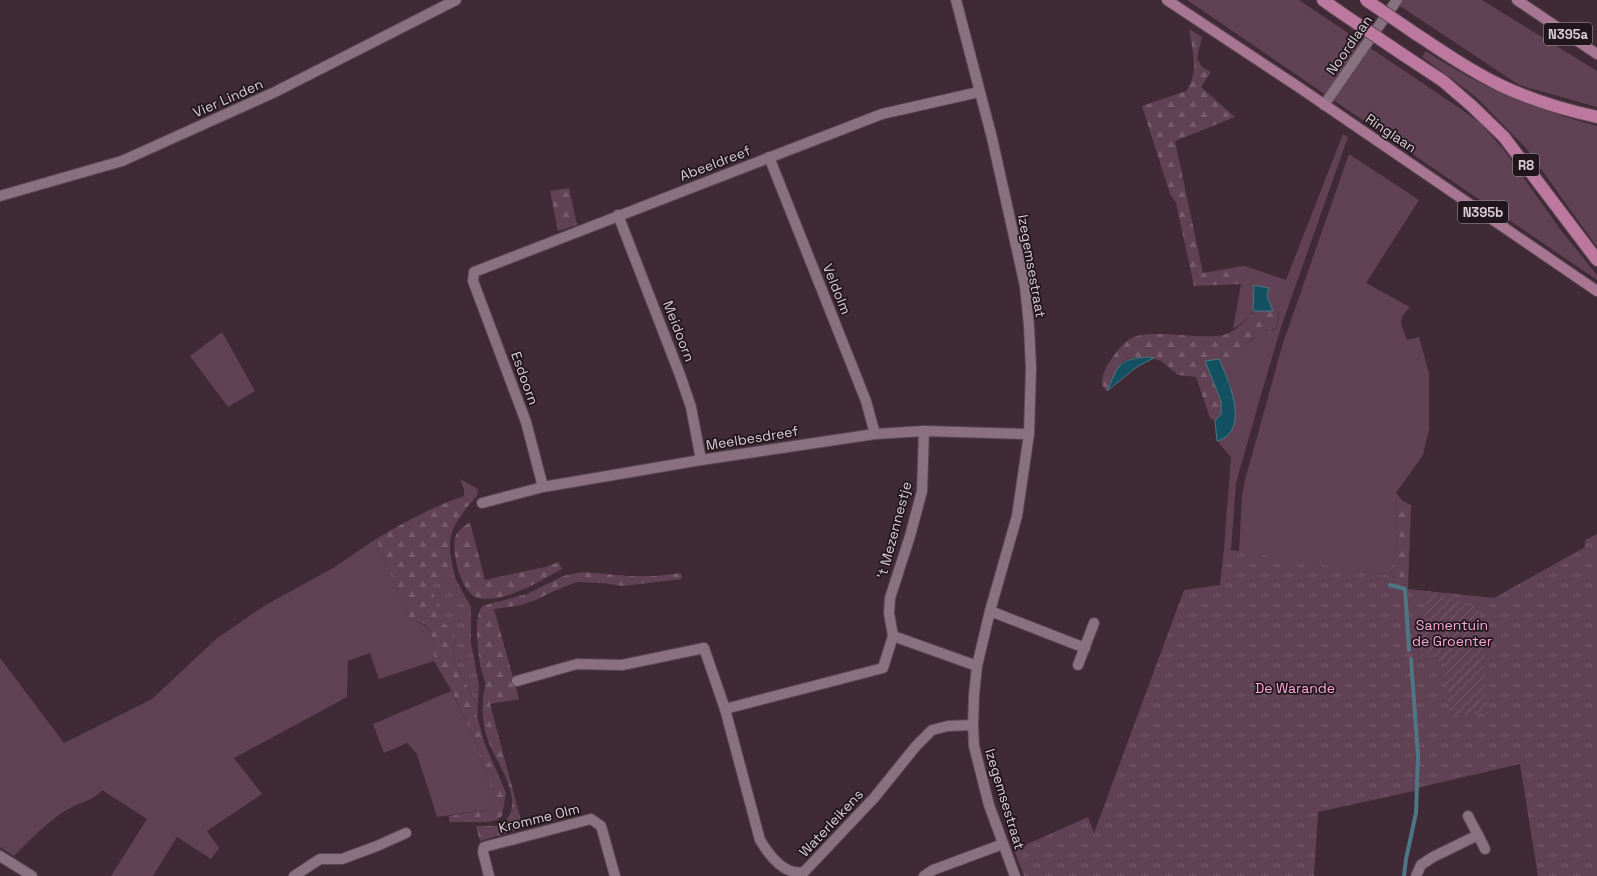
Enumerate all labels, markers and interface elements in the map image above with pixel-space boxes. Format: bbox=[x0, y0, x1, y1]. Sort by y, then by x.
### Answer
street label: Noordlaan bbox=[1322, 12, 1376, 78]
road number: N395a bbox=[1544, 23, 1592, 45]
street label: Vier Linden bbox=[190, 75, 266, 121]
street label: Ringlaan bbox=[1362, 109, 1420, 157]
street label: Abeeldreef bbox=[677, 141, 753, 185]
road number: R8 bbox=[1513, 154, 1539, 176]
road number: N395b bbox=[1458, 201, 1508, 223]
street label: Izegemsestraat bbox=[1014, 213, 1050, 319]
street label: Veldolm bbox=[819, 261, 855, 317]
street label: Meidoorn bbox=[659, 298, 699, 364]
street label: Esdoorn bbox=[507, 349, 543, 407]
street label: Meelbesdreef bbox=[704, 422, 800, 454]
street label: 't Mezennestje bbox=[872, 479, 916, 581]
park label: Samentuin de Groenter bbox=[1412, 616, 1492, 650]
park label: De Warande bbox=[1255, 679, 1335, 697]
street label: Izegemsestraat bbox=[981, 746, 1029, 852]
street label: Waterleikens bbox=[795, 785, 867, 861]
street label: Kromme Olm bbox=[497, 799, 581, 837]

